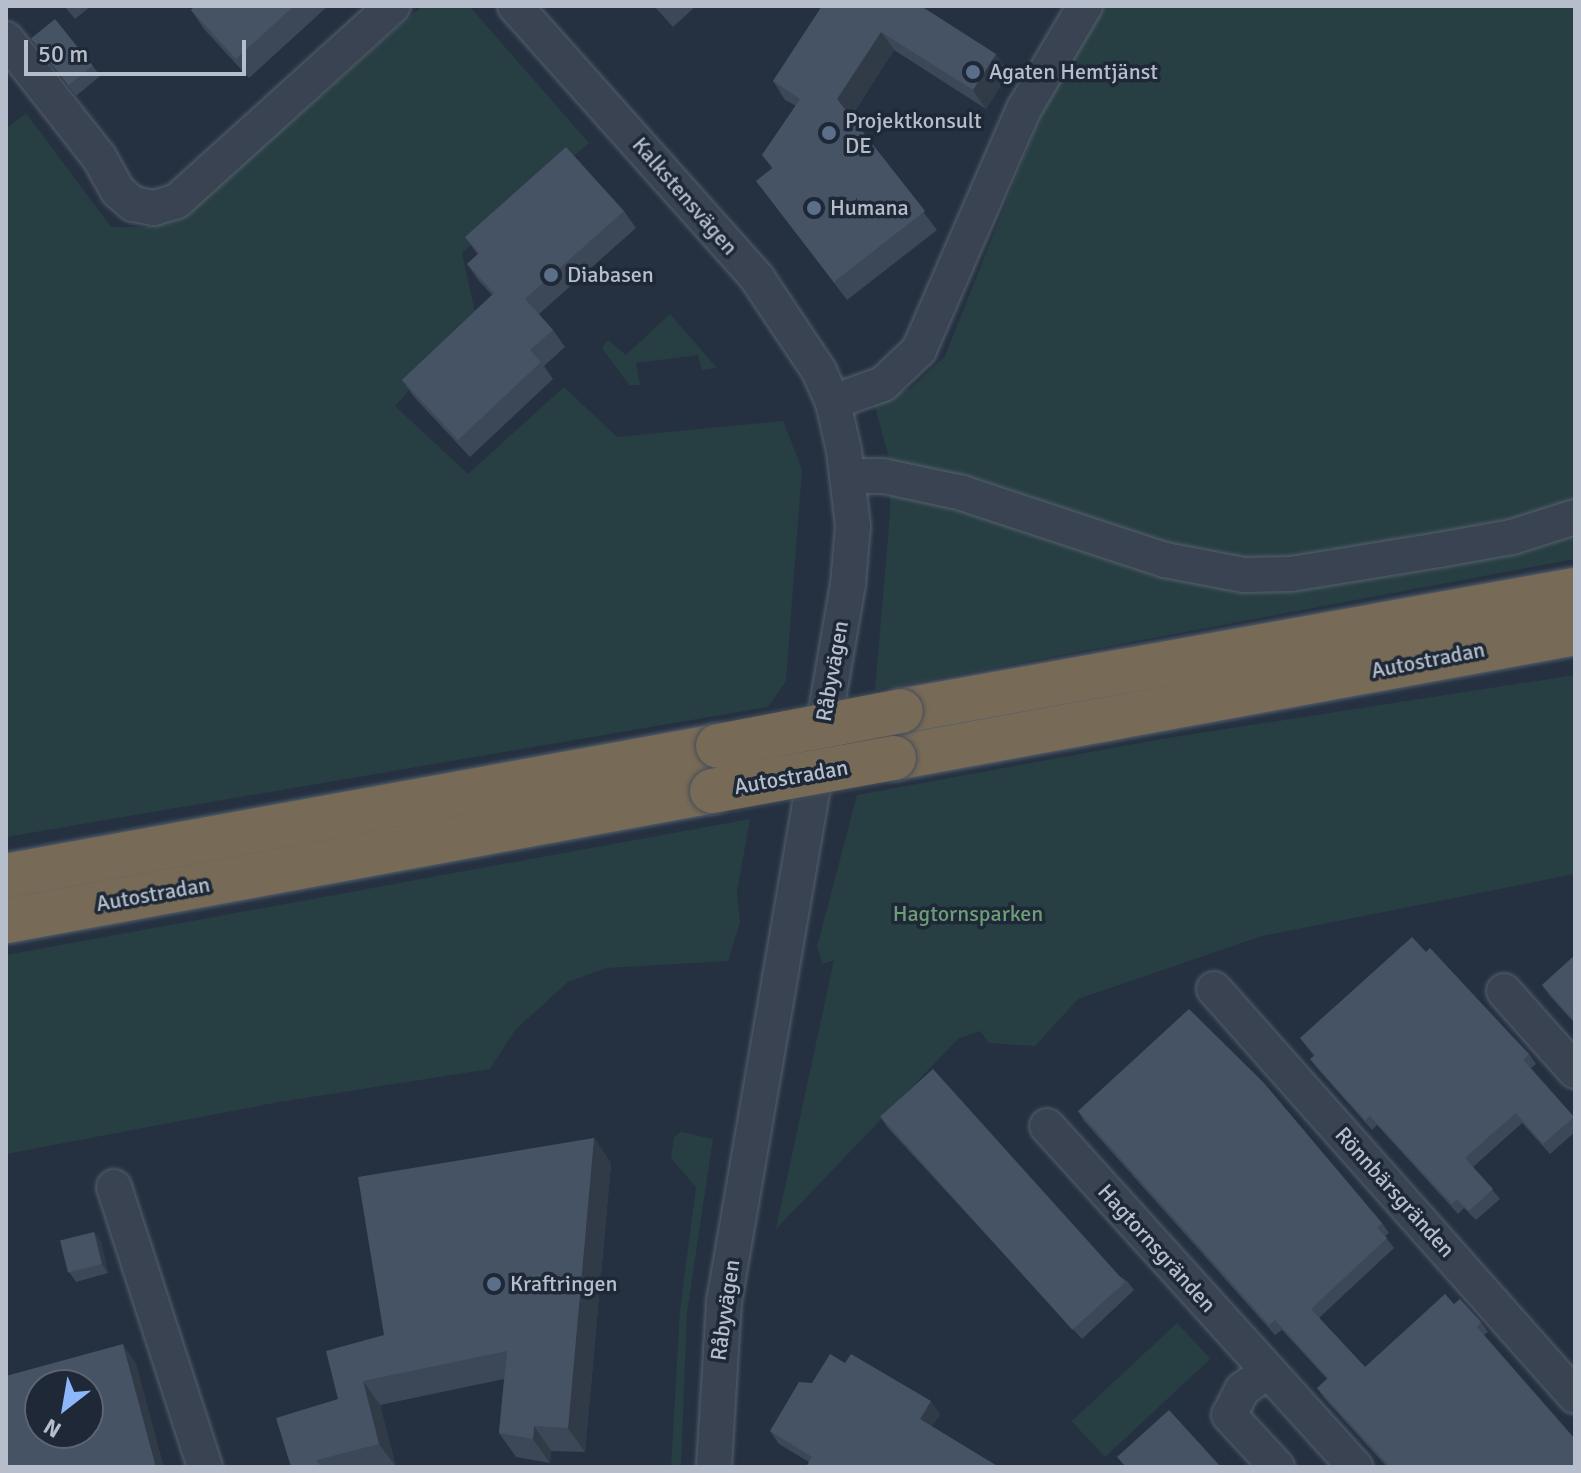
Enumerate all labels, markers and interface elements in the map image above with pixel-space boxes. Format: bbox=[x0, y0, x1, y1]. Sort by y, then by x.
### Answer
scale bar bbox=[28, 24, 250, 74]
text: 50 m bbox=[38, 39, 88, 69]
place label: Agaten Hemtjänst bbox=[989, 59, 1158, 85]
marker: Agaten Hemtjänst bbox=[964, 63, 982, 81]
place label: Projektkonsult DE bbox=[845, 107, 982, 158]
marker: Projektkonsult DE bbox=[820, 124, 838, 142]
street label: Kalkstensvägen bbox=[627, 132, 743, 260]
place label: Humana bbox=[830, 195, 909, 221]
marker: Humana bbox=[805, 199, 823, 217]
place label: Diabasen bbox=[567, 262, 654, 288]
marker: Diabasen bbox=[542, 266, 560, 284]
street label: Råbyvägen bbox=[810, 619, 854, 723]
street label: Autostradan bbox=[1369, 636, 1487, 684]
street label: Autostradan bbox=[732, 754, 850, 800]
street label: Autostradan bbox=[94, 871, 212, 917]
park label: Hagtornsparken bbox=[893, 901, 1043, 927]
street label: Rönnbärsgränden bbox=[1330, 1121, 1460, 1263]
street label: Hagtornsgränden bbox=[1092, 1178, 1222, 1318]
street label: Råbyvägen bbox=[705, 1258, 745, 1362]
place label: Kraftringen bbox=[510, 1271, 618, 1297]
marker: Kraftringen bbox=[485, 1275, 503, 1293]
north arrow bbox=[24, 1369, 104, 1449]
text: N bbox=[39, 1413, 66, 1444]

